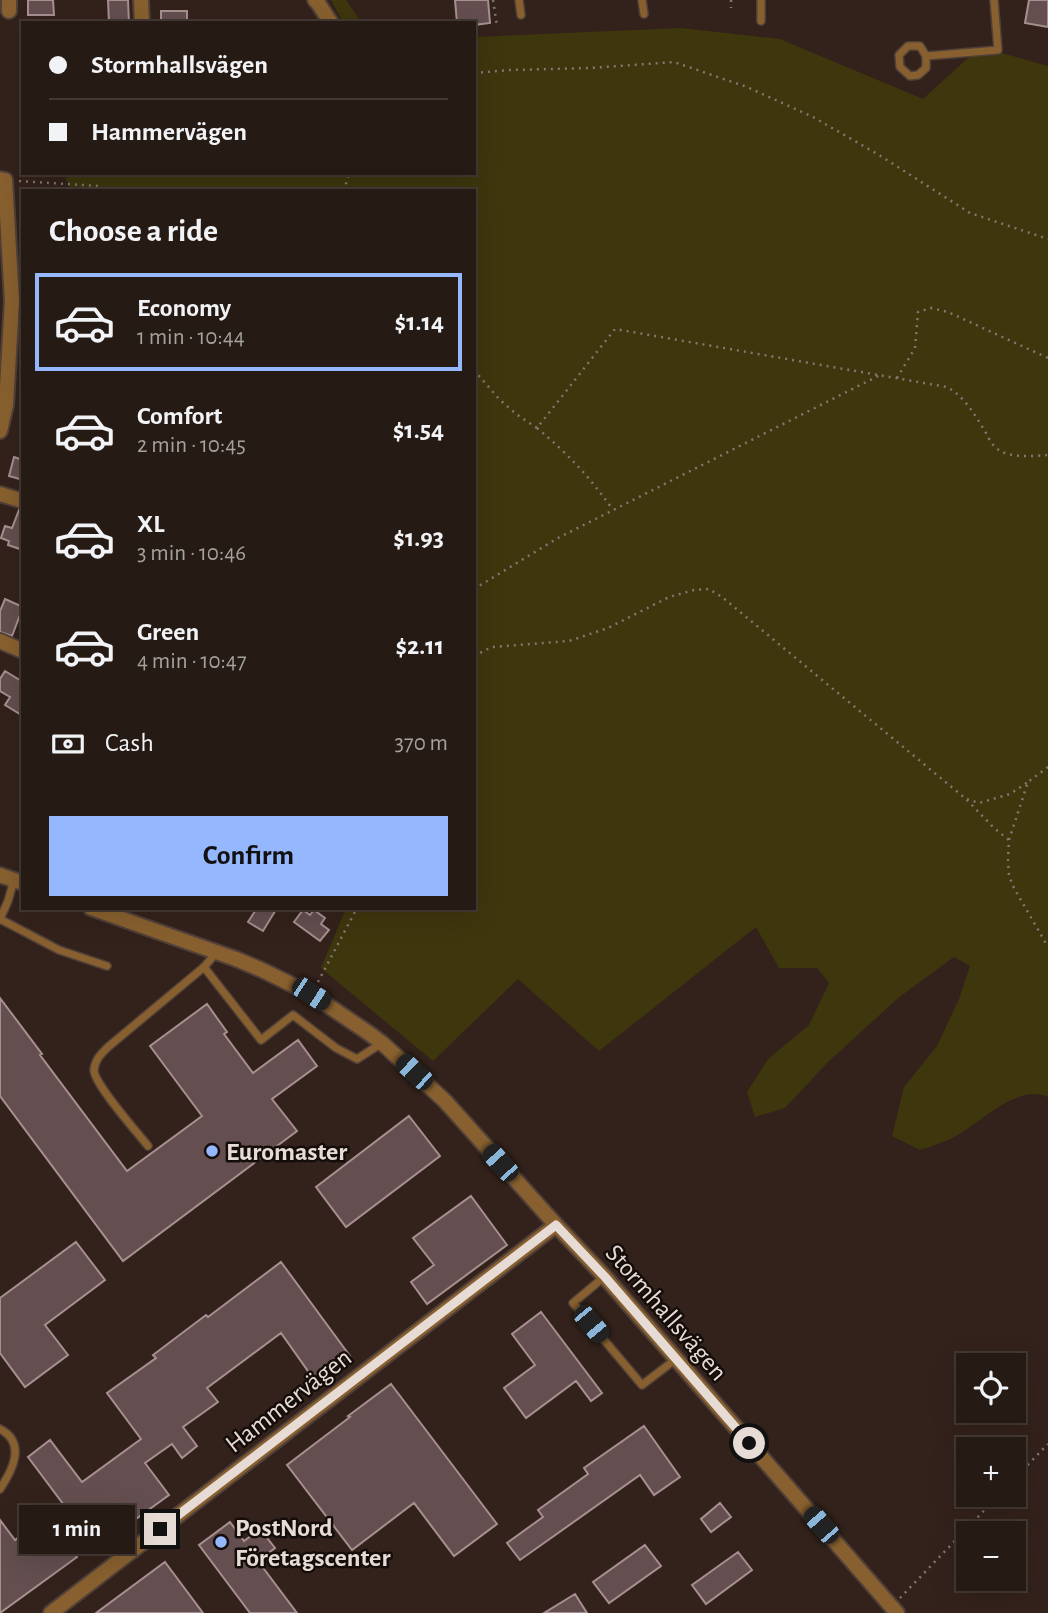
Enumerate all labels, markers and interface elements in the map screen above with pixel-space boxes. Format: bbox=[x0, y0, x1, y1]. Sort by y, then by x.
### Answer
text: Stormhallsvägen bbox=[91, 52, 268, 78]
text: Hammervägen bbox=[91, 119, 247, 145]
text: Choose a ride bbox=[49, 215, 218, 247]
icon: car bbox=[53, 291, 116, 354]
text: Economy bbox=[137, 295, 231, 321]
text: $1.14 bbox=[395, 309, 444, 335]
text: 1 min · 10:44 bbox=[137, 326, 245, 349]
icon: car bbox=[53, 399, 116, 462]
text: Comfort bbox=[137, 403, 222, 429]
text: $1.54 bbox=[393, 417, 444, 443]
text: 2 min · 10:45 bbox=[137, 434, 246, 457]
icon: car bbox=[53, 507, 116, 570]
text: XL bbox=[137, 511, 164, 537]
text: $1.93 bbox=[393, 525, 444, 551]
text: 3 min · 10:46 bbox=[137, 542, 246, 565]
icon: car bbox=[53, 615, 116, 678]
text: Green bbox=[137, 619, 199, 645]
text: $2.11 bbox=[395, 633, 444, 659]
text: 4 min · 10:47 bbox=[137, 650, 247, 673]
icon: cash bbox=[49, 725, 87, 763]
text: Cash bbox=[105, 730, 154, 756]
text: 370 m bbox=[395, 732, 448, 755]
button: Confirm bbox=[49, 816, 448, 896]
car bbox=[288, 974, 335, 1014]
car bbox=[392, 1050, 437, 1094]
place label: Euromaster bbox=[226, 1139, 347, 1165]
car bbox=[479, 1140, 522, 1186]
marker: Euromaster bbox=[204, 1143, 220, 1159]
street label: Stormhallsvägen bbox=[600, 1240, 732, 1386]
car bbox=[570, 1301, 613, 1347]
street label: Hammervägen bbox=[221, 1344, 356, 1458]
map controls bbox=[956, 1353, 1026, 1591]
button: locate bbox=[956, 1353, 1026, 1423]
route start bbox=[733, 1427, 765, 1459]
button: + bbox=[956, 1437, 1026, 1507]
car bbox=[800, 1502, 843, 1548]
callout: 1 min bbox=[20, 1504, 136, 1554]
route end bbox=[144, 1513, 176, 1545]
place label: PostNord Företagscenter bbox=[235, 1515, 390, 1571]
text: 1 min bbox=[53, 1518, 101, 1541]
button: − bbox=[956, 1521, 1026, 1591]
marker: PostNord Företagscenter bbox=[213, 1534, 229, 1550]

